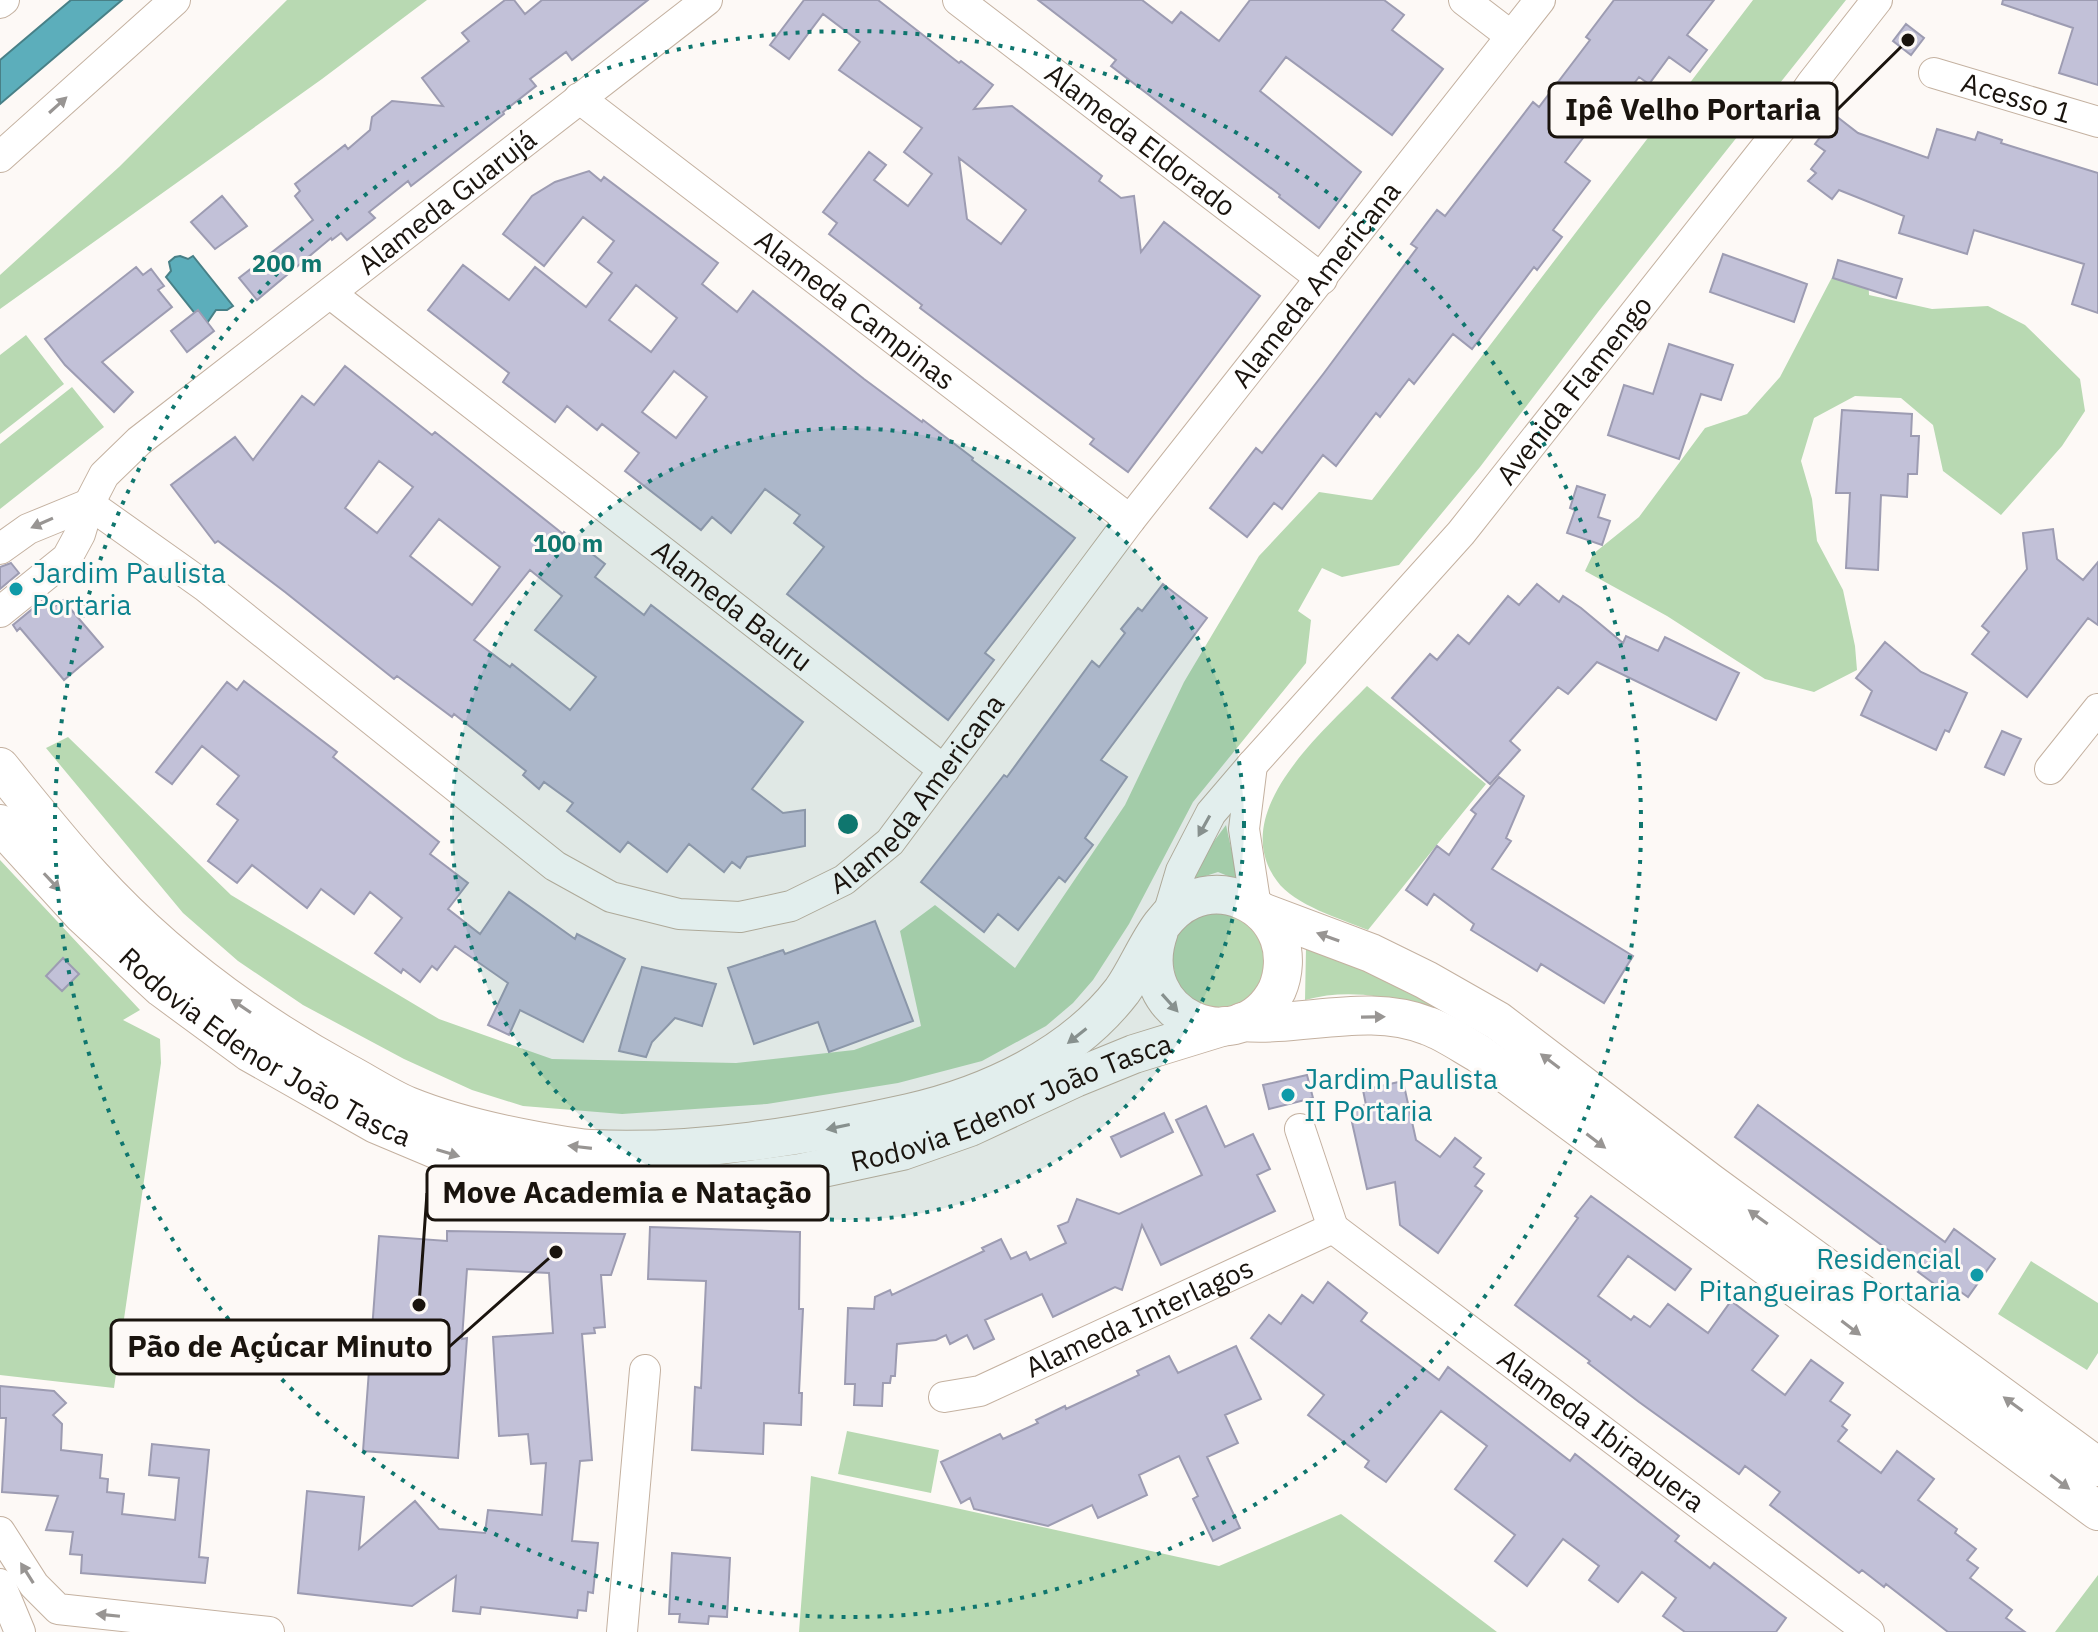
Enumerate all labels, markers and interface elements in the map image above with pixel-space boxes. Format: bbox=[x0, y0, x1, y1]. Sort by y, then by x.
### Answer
street label: Alameda Eldorado bbox=[1038, 55, 1244, 225]
street label: Acesso 1 bbox=[1957, 63, 2076, 131]
callout: Ipê Velho Portaria bbox=[1549, 83, 1837, 137]
text: Ipê Velho Portaria bbox=[1565, 89, 1821, 128]
one-way arrow bbox=[48, 96, 68, 114]
street label: Alameda Guarujá bbox=[350, 120, 544, 283]
street label: Alameda Americana bbox=[1223, 173, 1408, 395]
street label: Alameda Campinas bbox=[748, 221, 963, 398]
text: 200 m bbox=[252, 247, 322, 279]
street label: Avenida Flamengo bbox=[1487, 287, 1660, 492]
one-way arrow bbox=[30, 516, 54, 529]
text: 100 m bbox=[533, 527, 603, 559]
street label: Alameda Bauru bbox=[645, 531, 820, 679]
place label: Jardim Paulista Portaria bbox=[32, 554, 226, 623]
marker: Jardim Paulista Portaria bbox=[7, 580, 25, 598]
street label: Alameda Americana bbox=[824, 686, 1012, 902]
centre of rings bbox=[834, 810, 862, 838]
one-way arrow bbox=[1198, 815, 1212, 837]
one-way arrow bbox=[43, 872, 61, 891]
one-way arrow bbox=[1316, 930, 1340, 942]
street label: Rodovia Edenor João Tasca bbox=[112, 939, 417, 1155]
one-way arrow bbox=[1161, 994, 1179, 1013]
one-way arrow bbox=[231, 999, 252, 1014]
one-way arrow bbox=[1361, 1010, 1386, 1023]
street label: Rodovia Edenor João Tasca bbox=[847, 1024, 1176, 1180]
one-way arrow bbox=[1067, 1028, 1087, 1044]
one-way arrow bbox=[1540, 1054, 1560, 1070]
place label: Jardim Paulista II Portaria bbox=[1304, 1060, 1498, 1129]
marker: Jardim Paulista II Portaria bbox=[1279, 1086, 1297, 1104]
one-way arrow bbox=[826, 1122, 851, 1134]
one-way arrow bbox=[1586, 1132, 1606, 1148]
one-way arrow bbox=[567, 1140, 592, 1153]
one-way arrow bbox=[436, 1147, 460, 1160]
callout: Move Academia e Natação bbox=[427, 1166, 828, 1220]
text: Move Academia e Natação bbox=[442, 1172, 812, 1211]
one-way arrow bbox=[1748, 1210, 1768, 1226]
place label: Residencial Pitangueiras Portaria bbox=[1699, 1240, 1961, 1309]
street label: Alameda Interlagos bbox=[1019, 1248, 1259, 1386]
marker: Residencial Pitangueiras Portaria bbox=[1968, 1266, 1986, 1284]
one-way arrow bbox=[1840, 1319, 1861, 1335]
callout: Pão de Açúcar Minuto bbox=[111, 1320, 449, 1374]
text: Pão de Açúcar Minuto bbox=[127, 1326, 433, 1365]
street label: Alameda Ibirapuera bbox=[1490, 1340, 1713, 1520]
one-way arrow bbox=[2002, 1397, 2023, 1413]
one-way arrow bbox=[2049, 1474, 2070, 1490]
one-way arrow bbox=[20, 1562, 34, 1584]
one-way arrow bbox=[95, 1608, 120, 1621]

